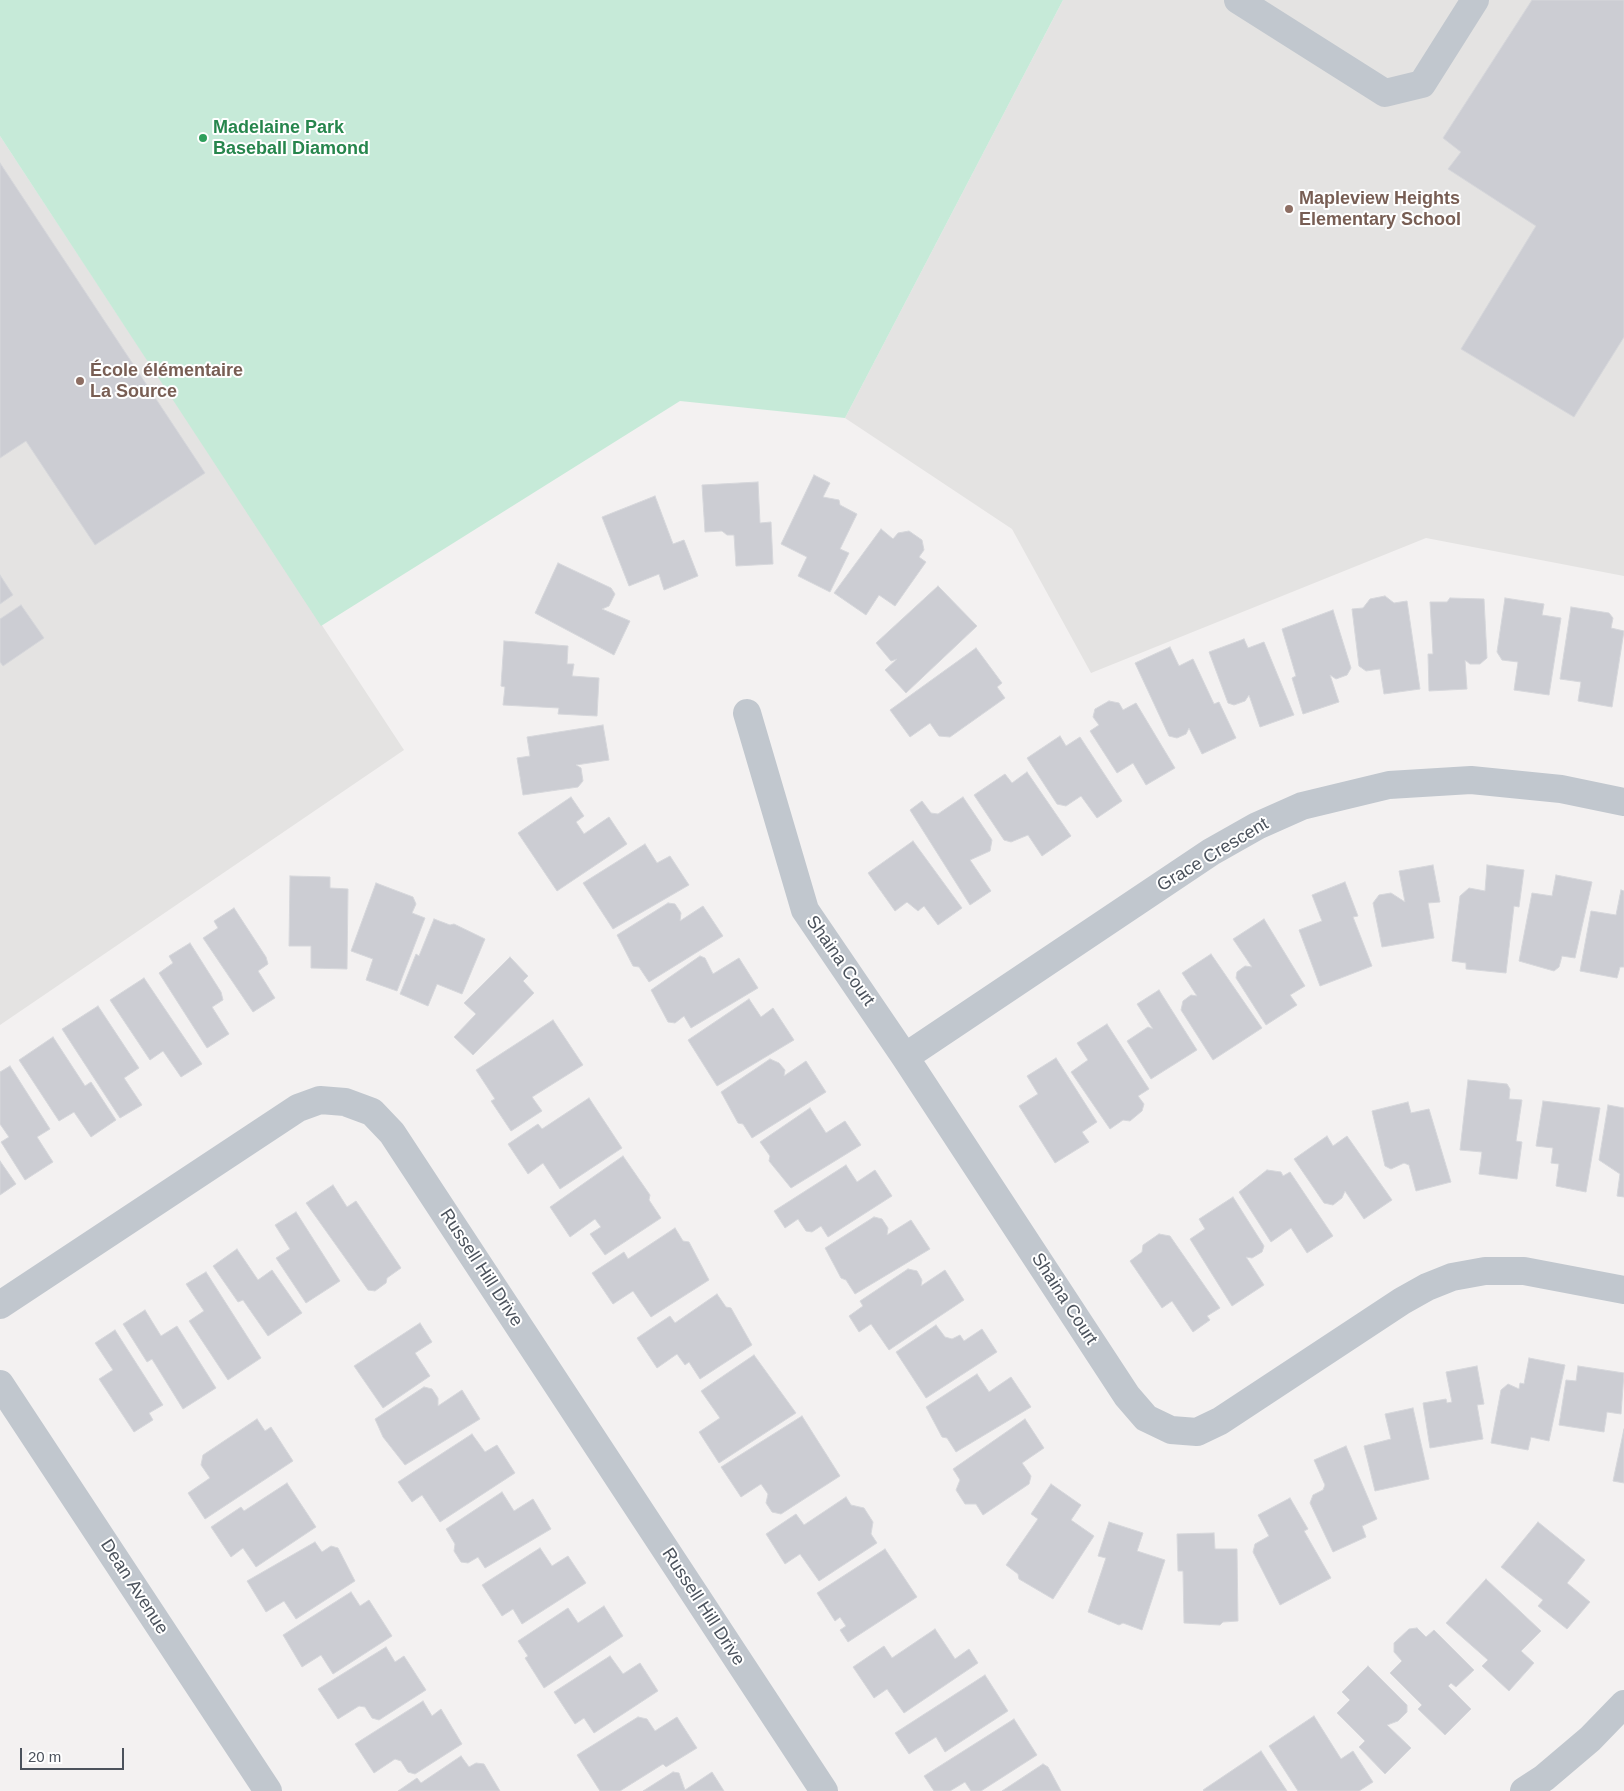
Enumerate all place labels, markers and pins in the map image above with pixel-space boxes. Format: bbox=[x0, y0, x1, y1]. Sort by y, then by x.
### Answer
place label: Madelaine Park Baseball Diamond bbox=[213, 117, 369, 160]
marker: Madelaine Park Baseball Diamond bbox=[197, 132, 209, 144]
place label: Mapleview Heights Elementary School bbox=[1299, 188, 1461, 230]
marker: Mapleview Heights Elementary School bbox=[1283, 203, 1295, 215]
place label: École élémentaire La Source bbox=[90, 360, 243, 402]
marker: École élémentaire La Source bbox=[74, 375, 86, 387]

